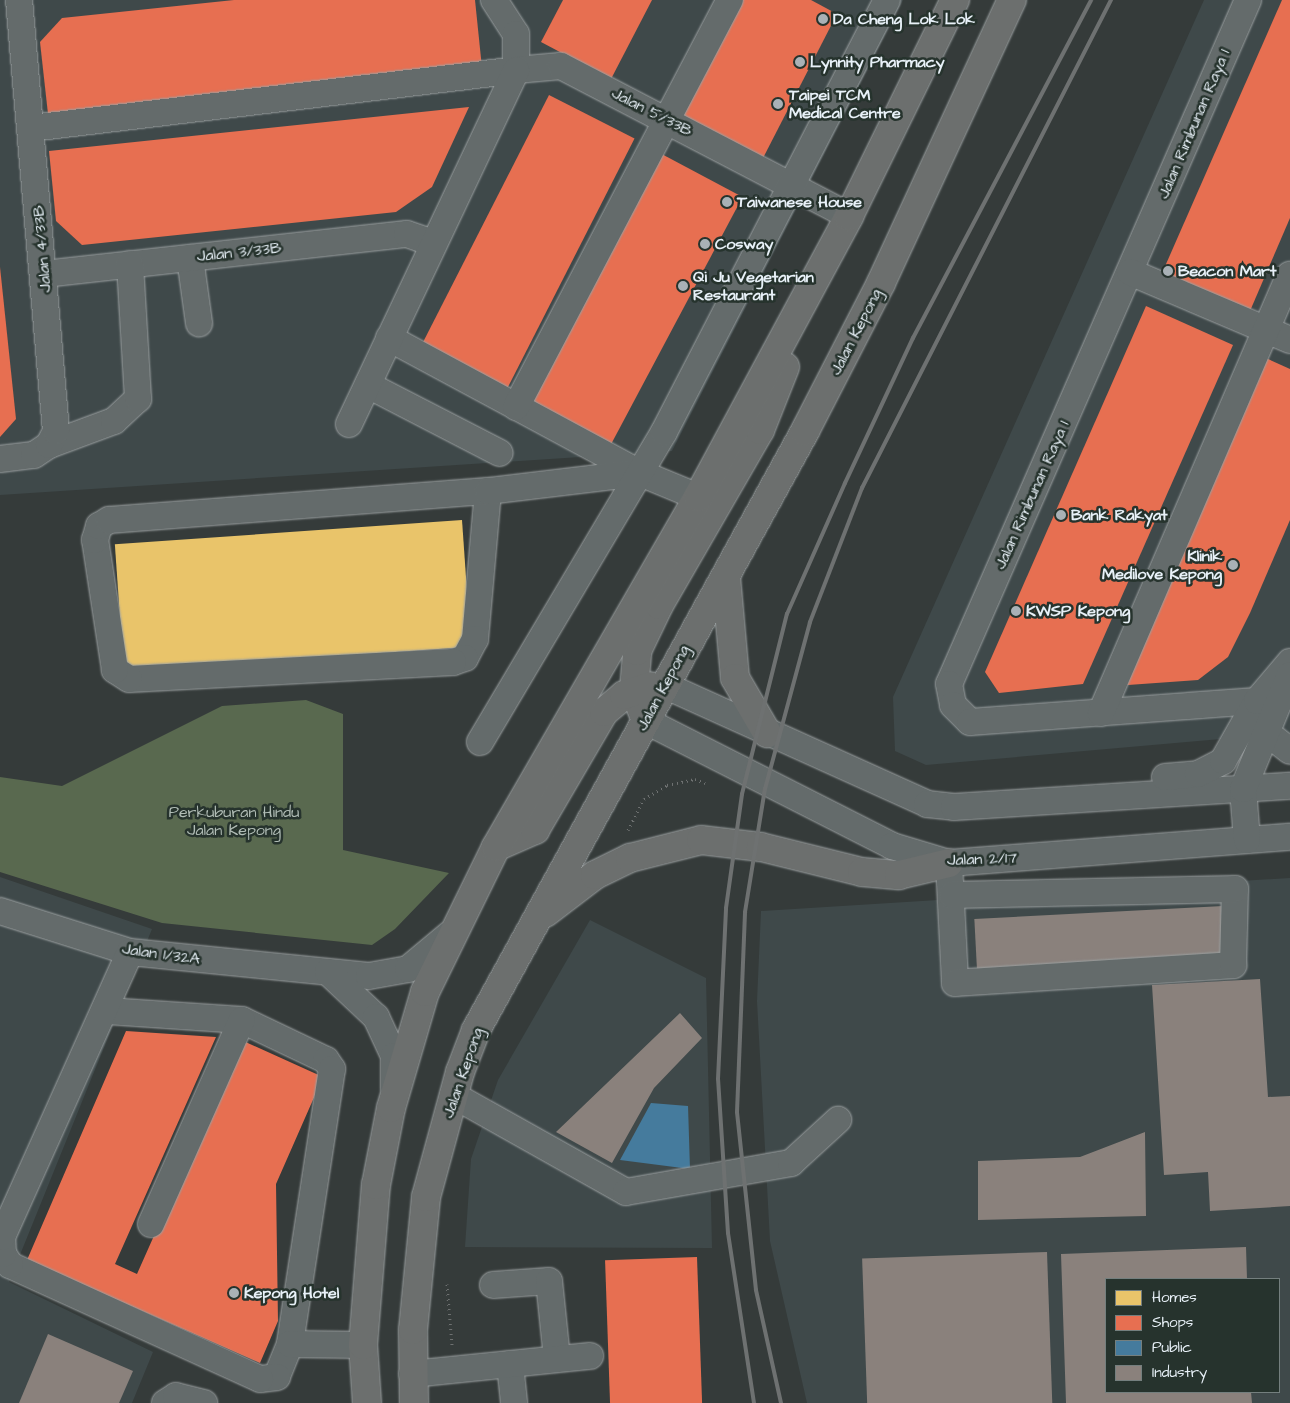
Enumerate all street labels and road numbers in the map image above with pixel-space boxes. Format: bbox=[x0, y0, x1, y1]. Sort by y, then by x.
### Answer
street label: Jalan Rimbunan Raya 1 bbox=[1154, 46, 1234, 202]
street label: Jalan 5/33B bbox=[608, 83, 696, 141]
street label: Jalan 4/33B bbox=[29, 205, 55, 293]
street label: Jalan 3/33B bbox=[196, 238, 282, 266]
street label: Jalan Kepong bbox=[826, 286, 886, 378]
street label: Jalan Rimbunan Raya 1 bbox=[991, 418, 1073, 572]
street label: Jalan Kepong bbox=[632, 642, 694, 734]
street label: Jalan 2/17 bbox=[947, 848, 1017, 870]
street label: Jalan 1/32A bbox=[121, 939, 201, 969]
street label: Jalan Kepong bbox=[439, 1025, 487, 1121]

